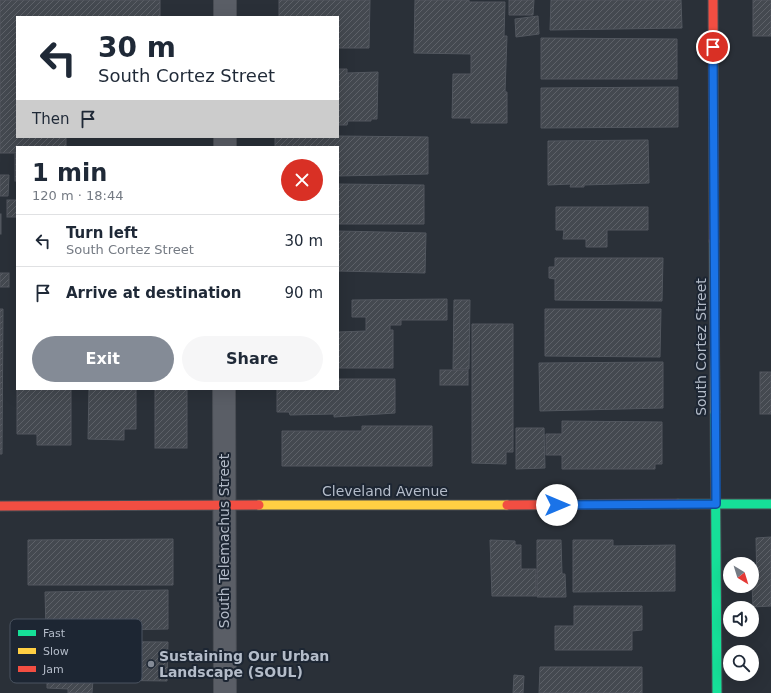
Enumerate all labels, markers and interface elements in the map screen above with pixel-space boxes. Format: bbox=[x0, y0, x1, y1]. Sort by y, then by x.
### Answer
pin bbox=[696, 30, 730, 64]
text: 30 m bbox=[98, 31, 176, 64]
icon: left bbox=[32, 32, 84, 84]
icon: arrive bbox=[702, 36, 724, 58]
text: South Cortez Street bbox=[98, 65, 275, 86]
icon: arrive bbox=[77, 108, 99, 130]
text: Then bbox=[32, 110, 69, 128]
text: 1 min bbox=[32, 159, 107, 187]
button: close bbox=[281, 159, 323, 201]
text: 120 m · 18:44 bbox=[32, 188, 123, 203]
text: Turn left bbox=[66, 224, 138, 242]
icon: left bbox=[32, 230, 54, 252]
text: 30 m bbox=[285, 232, 323, 250]
text: South Cortez Street bbox=[66, 242, 194, 257]
street label: South Cortez Street bbox=[693, 278, 709, 416]
icon: arrive bbox=[32, 282, 54, 304]
text: Arrive at destination bbox=[66, 284, 241, 302]
text: 90 m bbox=[285, 284, 323, 302]
button: Exit bbox=[32, 336, 174, 382]
button: Share bbox=[182, 336, 323, 382]
street label: South Telemachus Street bbox=[216, 453, 232, 628]
street label: Cleveland Avenue bbox=[322, 483, 448, 499]
position arrow bbox=[536, 484, 578, 526]
north arrow bbox=[723, 557, 759, 593]
map controls bbox=[723, 557, 759, 681]
button: sound bbox=[723, 601, 759, 637]
legend bbox=[10, 619, 142, 683]
text: Fast bbox=[43, 627, 66, 640]
text: Slow bbox=[43, 645, 69, 658]
button: search bbox=[723, 645, 759, 681]
place label: Sustaining Our Urban Landscape (SOUL) bbox=[159, 648, 329, 680]
marker: Sustaining Our Urban Landscape (SOUL) bbox=[146, 659, 156, 669]
text: Jam bbox=[42, 663, 64, 676]

